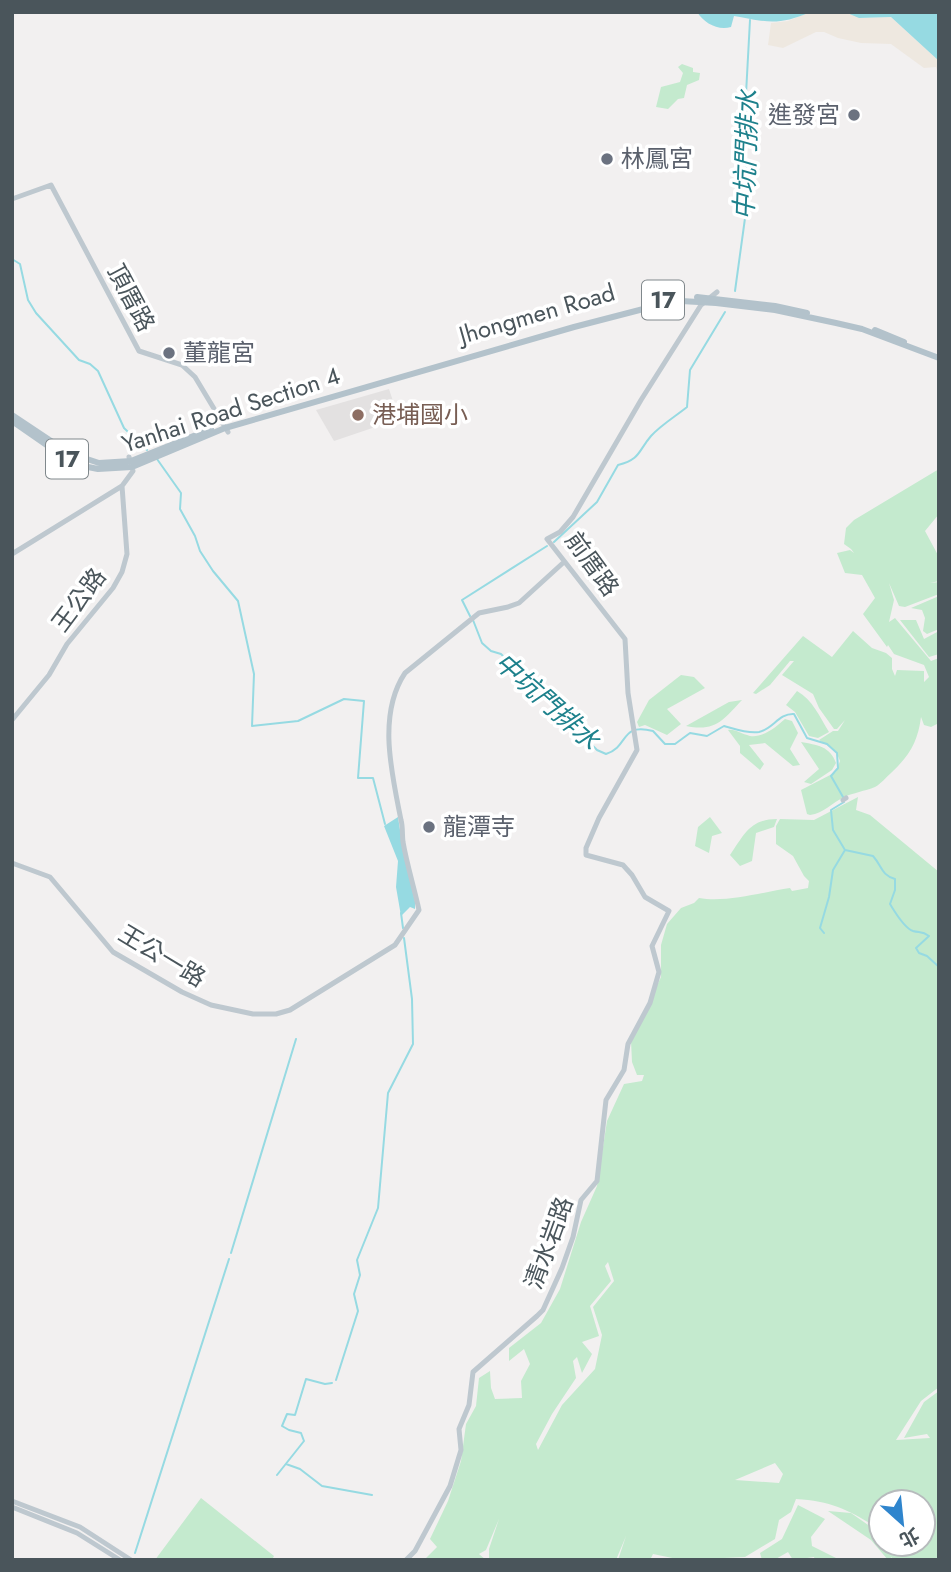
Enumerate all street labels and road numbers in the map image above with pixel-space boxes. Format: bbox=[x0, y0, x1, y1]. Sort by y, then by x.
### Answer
street label: 頂厝路 bbox=[99, 258, 164, 338]
street label: Jhongmen Road bbox=[452, 275, 619, 353]
road number: 17 bbox=[642, 280, 684, 320]
street label: Yanhai Road Section 4 bbox=[117, 358, 345, 461]
road number: 17 bbox=[46, 440, 88, 478]
street label: 前厝路 bbox=[557, 524, 628, 603]
street label: 王公路 bbox=[43, 560, 114, 639]
street label: 王公一路 bbox=[112, 916, 212, 995]
street label: 清水岩路 bbox=[516, 1192, 581, 1294]

